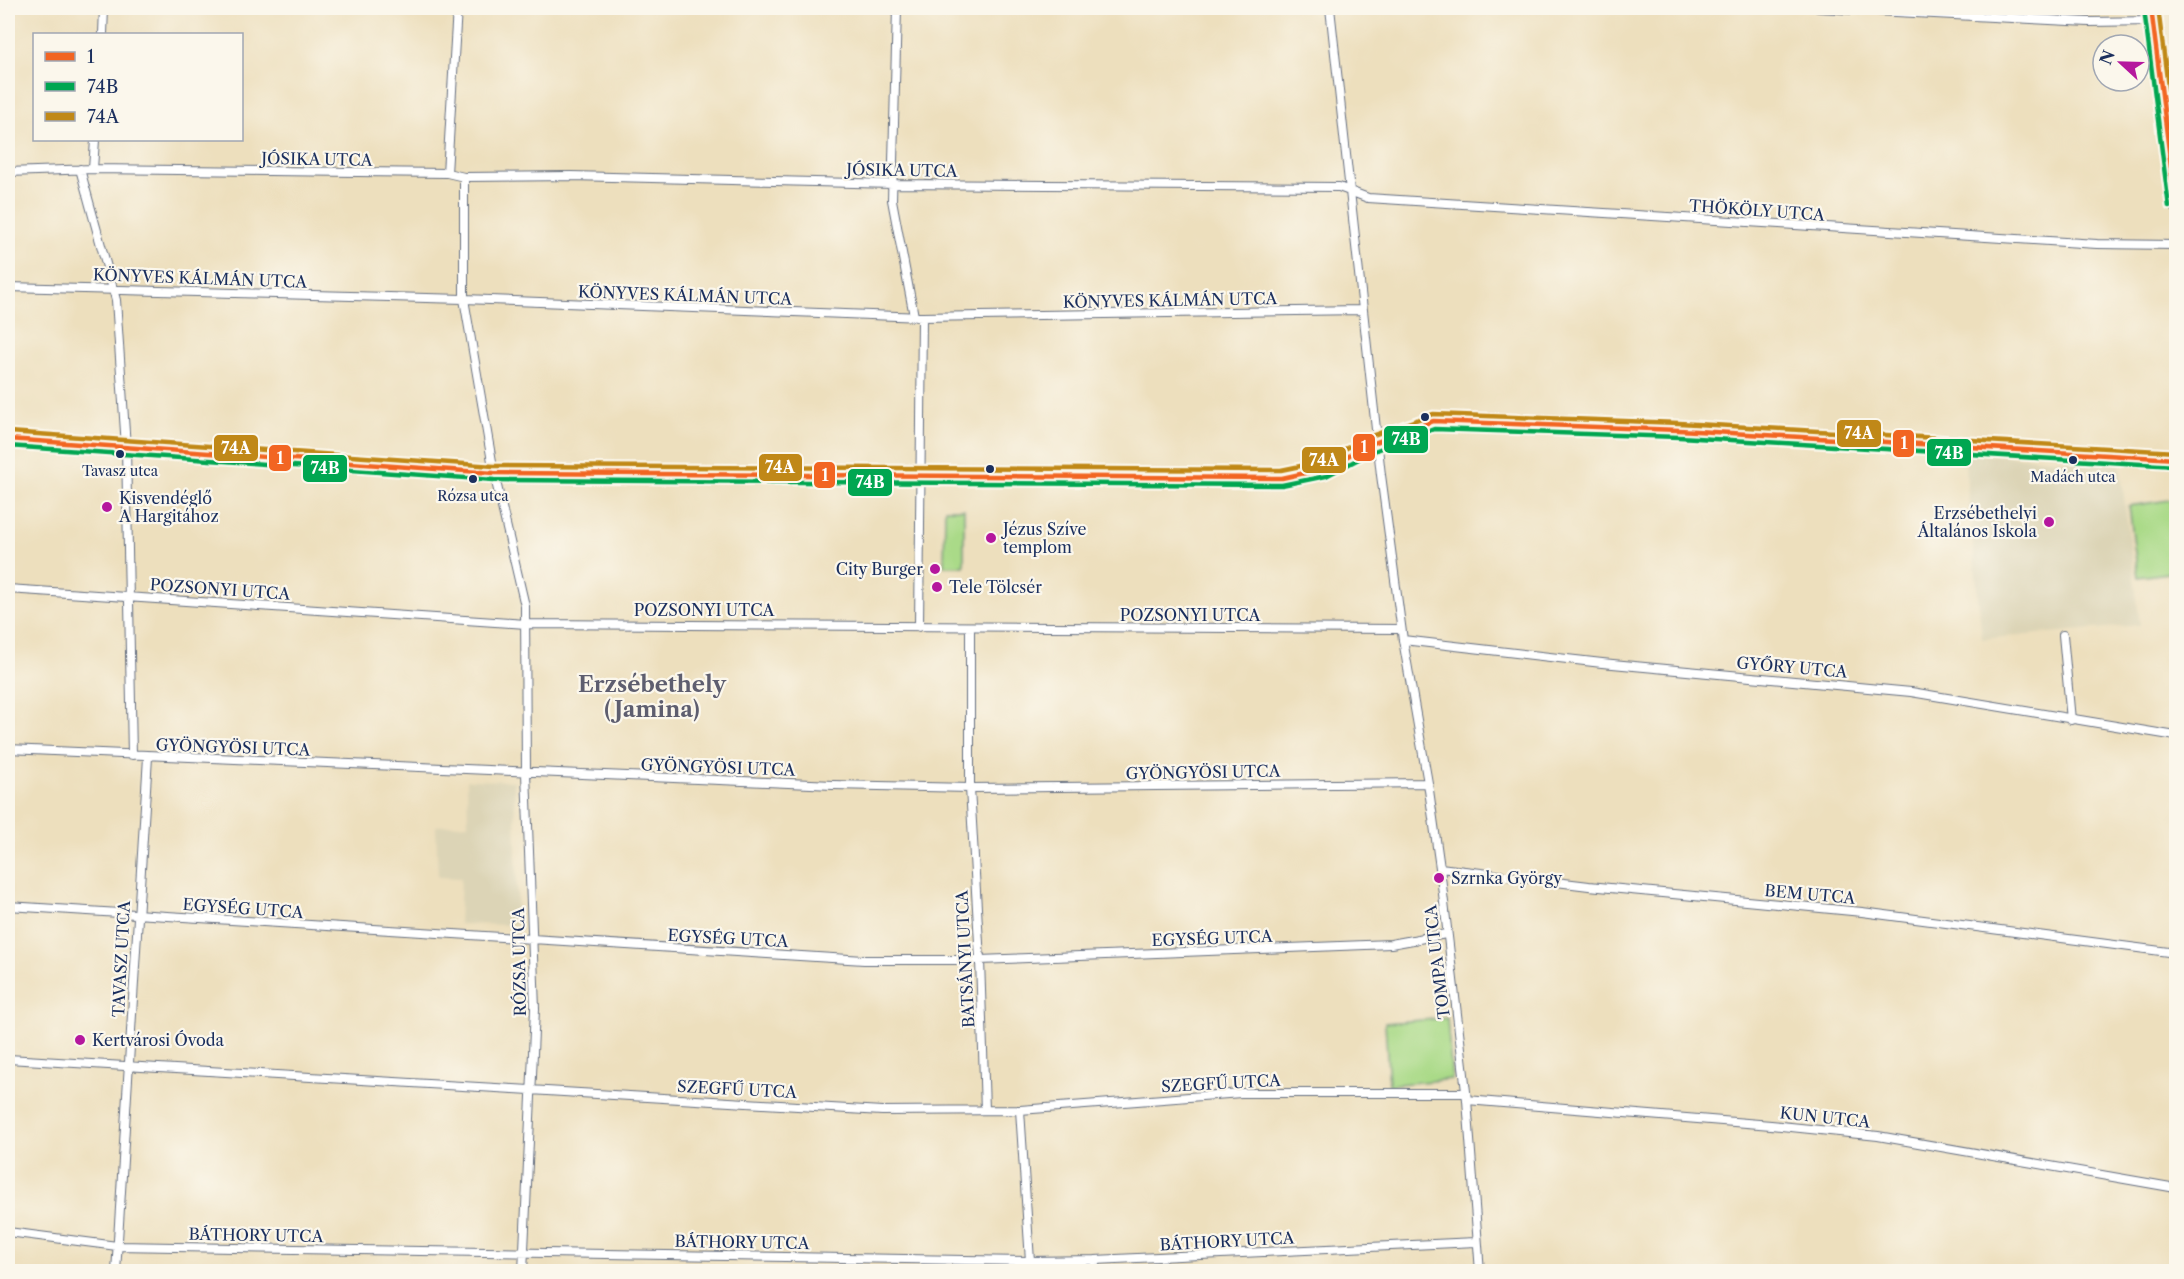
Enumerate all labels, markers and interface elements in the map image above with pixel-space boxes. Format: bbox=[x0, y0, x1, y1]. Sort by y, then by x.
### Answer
legend bbox=[33, 33, 243, 141]
north arrow bbox=[2091, 33, 2151, 93]
text: 1 bbox=[87, 46, 95, 68]
text: N bbox=[2095, 47, 2119, 68]
text: 74B bbox=[87, 76, 118, 98]
text: 74A bbox=[87, 106, 120, 128]
street label: JÓSIKA UTCA bbox=[258, 148, 374, 170]
street label: JÓSIKA UTCA bbox=[843, 159, 959, 181]
street label: THÖKÖLY UTCA bbox=[1688, 195, 1827, 225]
street label: KÖNYVES KÁLMÁN UTCA bbox=[92, 264, 309, 292]
street label: KÖNYVES KÁLMÁN UTCA bbox=[577, 281, 794, 309]
street label: KÖNYVES KÁLMÁN UTCA bbox=[1063, 288, 1279, 312]
unlabelled marker bbox=[1419, 411, 1431, 423]
line badge: 74A bbox=[1836, 419, 1882, 448]
text: 74A bbox=[1844, 423, 1875, 443]
line badge: 74B bbox=[1383, 425, 1429, 454]
text: 74B bbox=[1391, 429, 1421, 449]
line badge: 1 bbox=[1892, 429, 1915, 458]
line badge: 1 bbox=[1352, 433, 1376, 462]
text: 1 bbox=[1900, 433, 1908, 453]
line badge: 74A bbox=[213, 434, 259, 462]
text: 1 bbox=[1360, 437, 1368, 457]
text: 74A bbox=[221, 438, 252, 458]
line badge: 74B bbox=[1926, 438, 1972, 467]
text: 74B bbox=[1934, 443, 1964, 463]
line badge: 1 bbox=[268, 444, 292, 472]
line badge: 74A bbox=[1301, 446, 1347, 474]
marker: Tavasz utca bbox=[114, 448, 126, 460]
text: 1 bbox=[276, 448, 284, 468]
text: 74A bbox=[1309, 450, 1340, 470]
line badge: 74A bbox=[758, 453, 803, 482]
line badge: 74B bbox=[302, 454, 348, 483]
marker: Madách utca bbox=[2067, 454, 2079, 466]
text: 74A bbox=[765, 457, 796, 477]
text: 74B bbox=[310, 458, 340, 478]
line badge: 1 bbox=[813, 461, 836, 489]
place label: Tavasz utca bbox=[82, 462, 159, 480]
unlabelled marker bbox=[984, 463, 996, 475]
text: 1 bbox=[821, 465, 829, 485]
line badge: 74B bbox=[847, 468, 893, 497]
place label: Madách utca bbox=[2030, 468, 2116, 486]
text: 74B bbox=[855, 472, 885, 492]
marker: Rózsa utca bbox=[467, 473, 479, 485]
place label: Rózsa utca bbox=[437, 487, 509, 505]
place label: Kisvendéglő A Hargitához bbox=[118, 488, 219, 526]
marker: Kisvendéglő A Hargitához bbox=[100, 500, 114, 514]
place label: Erzsébethelyi Általános Iskola bbox=[1917, 503, 2038, 541]
marker: Erzsébethelyi Általános Iskola bbox=[2042, 515, 2056, 529]
place label: Jézus Szíve templom bbox=[1000, 519, 1086, 557]
marker: Jézus Szíve templom bbox=[984, 531, 998, 545]
place label: City Burger bbox=[836, 559, 923, 579]
marker: City Burger bbox=[928, 562, 942, 576]
street label: POZSONYI UTCA bbox=[149, 574, 292, 604]
place label: Tele Tölcsér bbox=[949, 577, 1042, 597]
marker: Tele Tölcsér bbox=[930, 580, 944, 594]
street label: POZSONYI UTCA bbox=[634, 600, 775, 620]
street label: POZSONYI UTCA bbox=[1120, 605, 1261, 625]
street label: GYŐRY UTCA bbox=[1736, 652, 1849, 682]
district label: Erzsébethely (Jamina) bbox=[578, 671, 727, 723]
street label: GYÖNGYÖSI UTCA bbox=[155, 734, 312, 760]
street label: GYÖNGYÖSI UTCA bbox=[640, 754, 797, 780]
street label: GYÖNGYÖSI UTCA bbox=[1125, 761, 1282, 783]
place label: Szrnka György bbox=[1451, 868, 1563, 888]
marker: Szrnka György bbox=[1432, 871, 1446, 885]
street label: BEM UTCA bbox=[1764, 880, 1857, 908]
street label: BATSÁNYI UTCA bbox=[951, 888, 979, 1028]
street label: EGYSÉG UTCA bbox=[182, 894, 305, 922]
street label: TAVASZ UTCA bbox=[108, 899, 134, 1018]
street label: TOMPA UTCA bbox=[1420, 903, 1454, 1020]
street label: RÓZSA UTCA bbox=[508, 906, 530, 1017]
street label: EGYSÉG UTCA bbox=[667, 925, 790, 951]
street label: EGYSÉG UTCA bbox=[1151, 926, 1274, 950]
place label: Kertvárosi Óvoda bbox=[92, 1030, 225, 1050]
marker: Kertvárosi Óvoda bbox=[73, 1033, 87, 1047]
street label: SZEGFŰ UTCA bbox=[1161, 1070, 1282, 1096]
street label: SZEGFŰ UTCA bbox=[677, 1076, 798, 1102]
street label: KUN UTCA bbox=[1779, 1102, 1872, 1132]
street label: BÁTHORY UTCA bbox=[188, 1224, 325, 1246]
street label: BÁTHORY UTCA bbox=[1159, 1227, 1296, 1255]
street label: BÁTHORY UTCA bbox=[674, 1231, 811, 1253]

